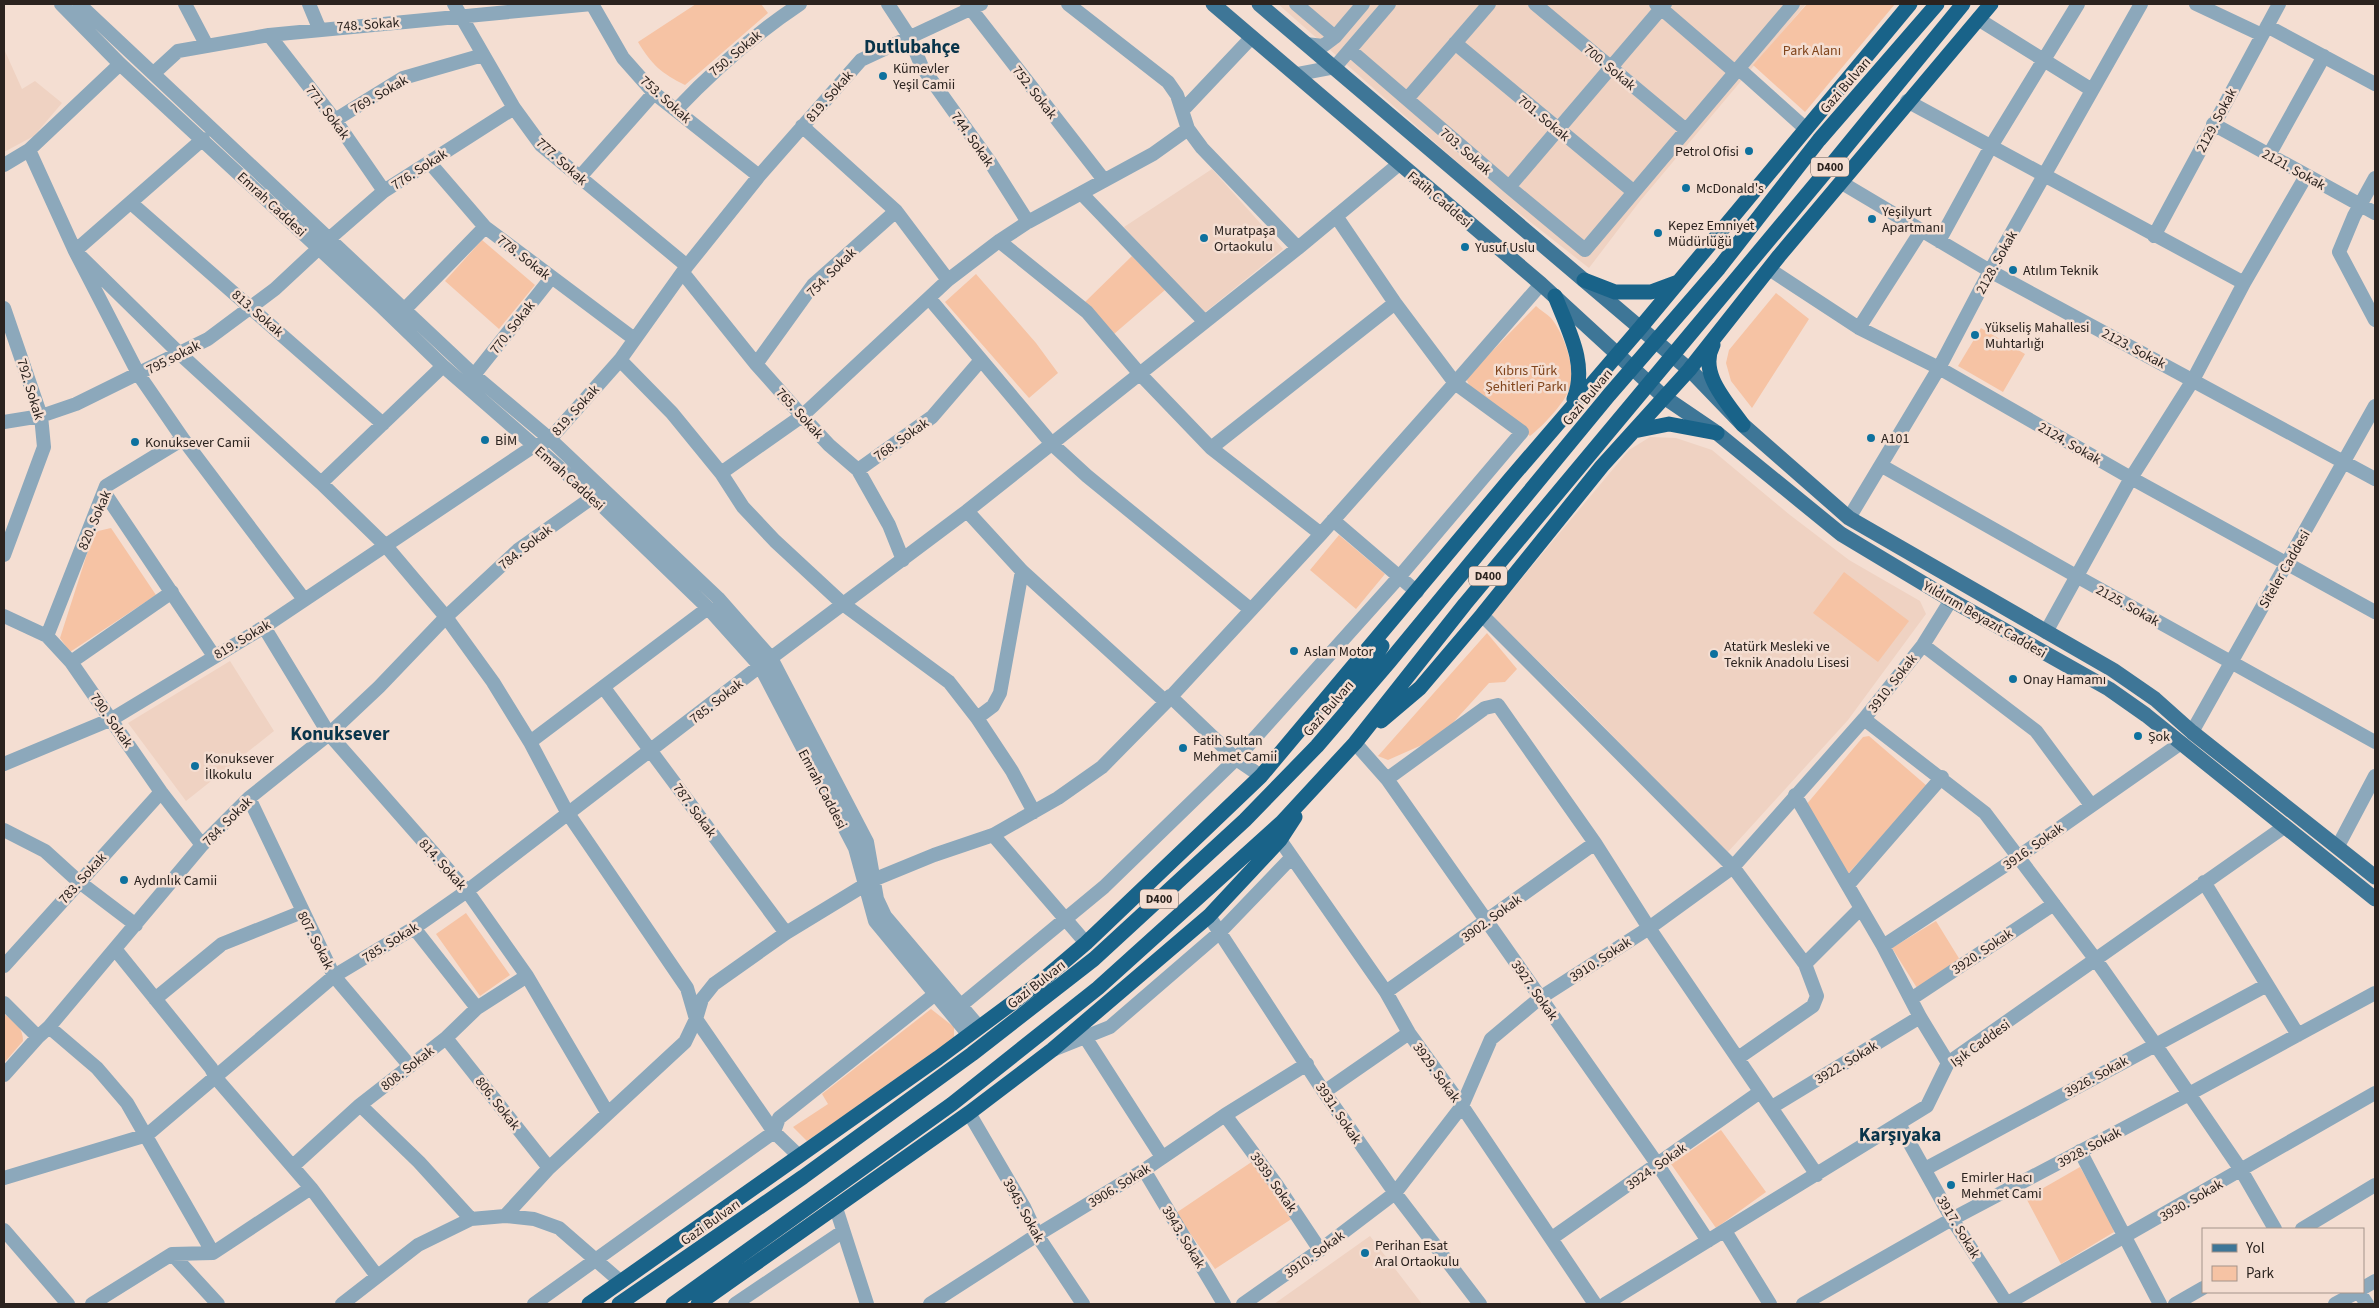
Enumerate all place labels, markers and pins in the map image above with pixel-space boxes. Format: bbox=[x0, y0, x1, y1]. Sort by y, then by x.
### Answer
place label: Kümevler Yeşil Camii bbox=[892, 59, 955, 95]
marker: Kümevler Yeşil Camii bbox=[877, 70, 889, 82]
place label: Petrol Ofisi bbox=[1675, 142, 1739, 162]
marker: Petrol Ofisi bbox=[1743, 145, 1755, 157]
place label: McDonald's bbox=[1696, 179, 1764, 199]
marker: McDonald's bbox=[1680, 182, 1692, 194]
place label: Yeşilyurt Apartmanı bbox=[1881, 202, 1944, 238]
marker: Yeşilyurt Apartmanı bbox=[1866, 213, 1878, 225]
place label: Kepez Emniyet Müdürlüğü bbox=[1668, 216, 1755, 252]
place label: Muratpaşa Ortaokulu bbox=[1214, 221, 1275, 257]
marker: Kepez Emniyet Müdürlüğü bbox=[1652, 227, 1664, 239]
marker: Muratpaşa Ortaokulu bbox=[1198, 232, 1210, 244]
place label: Yusuf Uslu bbox=[1474, 238, 1535, 258]
marker: Yusuf Uslu bbox=[1459, 241, 1471, 253]
place label: Atılım Teknik bbox=[2023, 261, 2099, 281]
marker: Atılım Teknik bbox=[2007, 264, 2019, 276]
place label: Yükseliş Mahallesi Muhtarlığı bbox=[1984, 318, 2090, 354]
marker: Yükseliş Mahallesi Muhtarlığı bbox=[1969, 329, 1981, 341]
place label: A101 bbox=[1881, 429, 1910, 449]
place label: BİM bbox=[495, 431, 517, 451]
marker: A101 bbox=[1865, 432, 1877, 444]
place label: Konuksever Camii bbox=[145, 433, 250, 453]
marker: BİM bbox=[479, 434, 491, 446]
marker: Konuksever Camii bbox=[129, 436, 141, 448]
place label: Atatürk Mesleki ve Teknik Anadolu Lisesi bbox=[1724, 637, 1849, 673]
place label: Aslan Motor bbox=[1304, 642, 1374, 662]
marker: Aslan Motor bbox=[1288, 645, 1300, 657]
marker: Atatürk Mesleki ve Teknik Anadolu Lisesi bbox=[1708, 648, 1720, 660]
place label: Onay Hamamı bbox=[2023, 670, 2106, 690]
marker: Onay Hamamı bbox=[2007, 673, 2019, 685]
place label: Şok bbox=[2148, 727, 2170, 747]
marker: Şok bbox=[2132, 730, 2144, 742]
place label: Fatih Sultan Mehmet Camii bbox=[1193, 731, 1277, 767]
marker: Fatih Sultan Mehmet Camii bbox=[1177, 742, 1189, 754]
place label: Konuksever İlkokulu bbox=[205, 749, 274, 785]
marker: Konuksever İlkokulu bbox=[189, 760, 201, 772]
place label: Aydınlık Camii bbox=[134, 871, 217, 891]
marker: Aydınlık Camii bbox=[118, 874, 130, 886]
place label: Emirler Hacı Mehmet Cami bbox=[1961, 1168, 2042, 1204]
marker: Emirler Hacı Mehmet Cami bbox=[1945, 1179, 1957, 1191]
place label: Perihan Esat Aral Ortaokulu bbox=[1375, 1236, 1459, 1272]
marker: Perihan Esat Aral Ortaokulu bbox=[1359, 1247, 1371, 1259]

